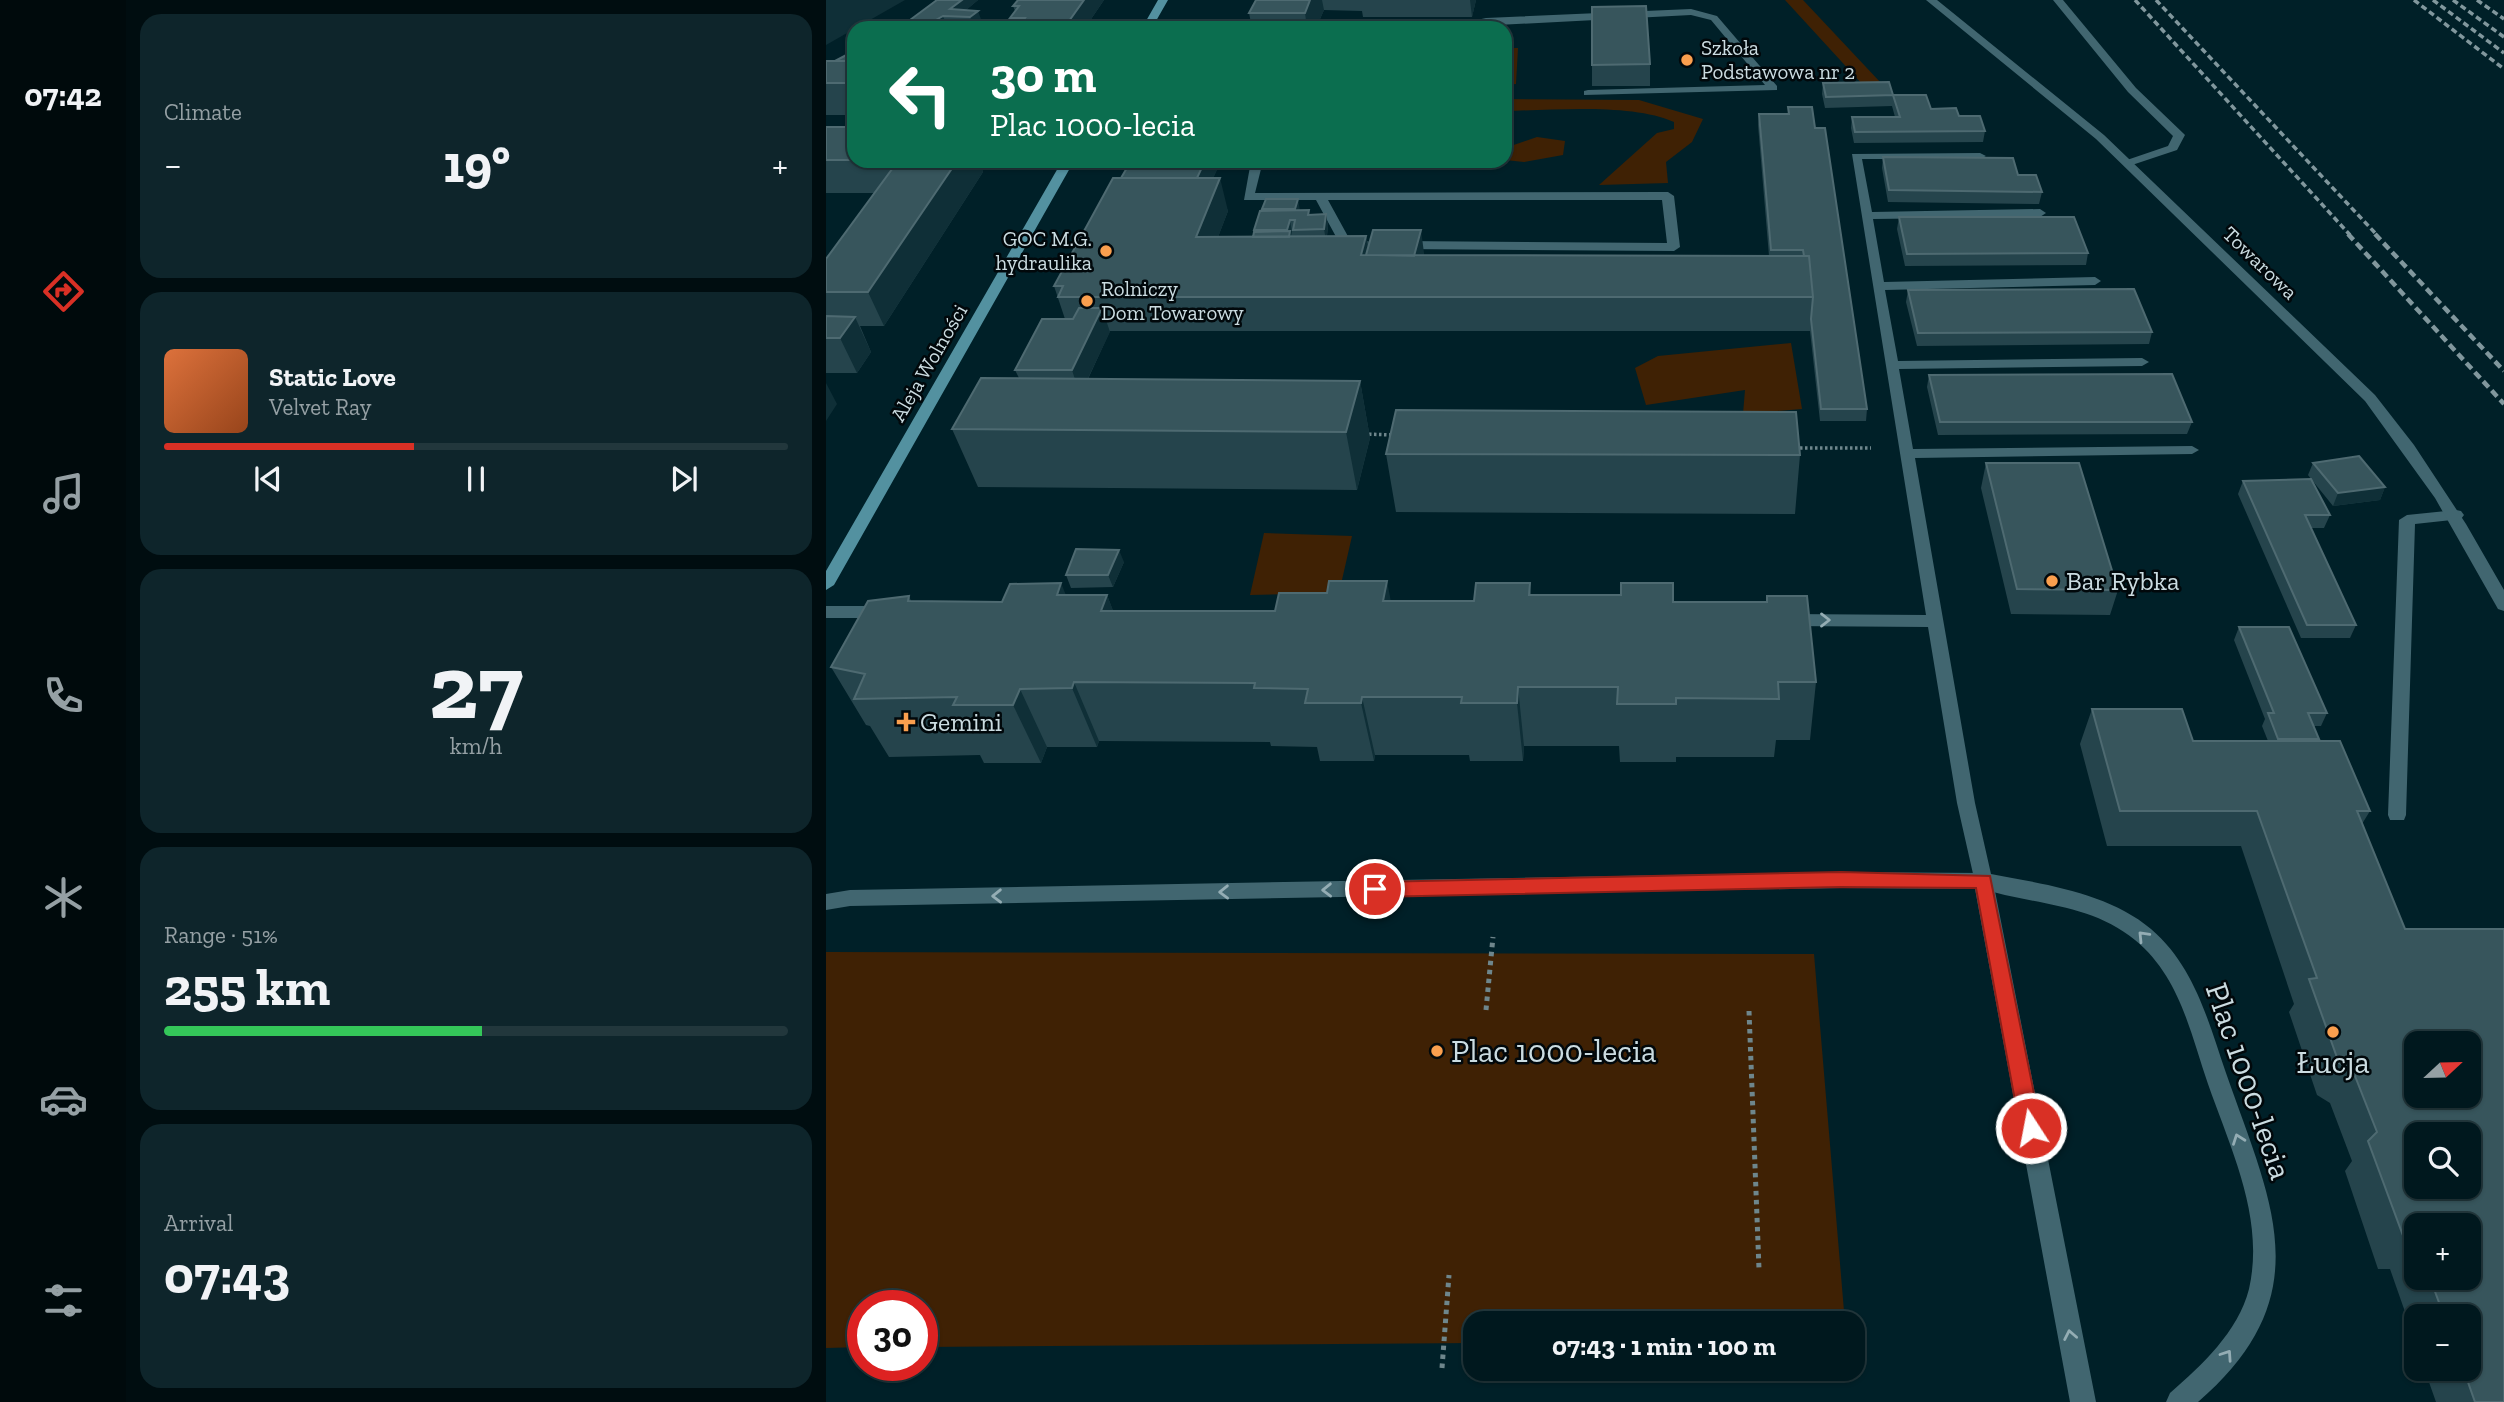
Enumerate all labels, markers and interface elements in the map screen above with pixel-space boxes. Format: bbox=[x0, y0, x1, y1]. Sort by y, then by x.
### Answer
place label: Szkoła Podstawowa nr 2 bbox=[1701, 35, 1855, 84]
text: 30 m bbox=[990, 46, 1096, 105]
icon: left bbox=[875, 49, 966, 140]
marker: Szkoła Podstawowa nr 2 bbox=[1679, 52, 1695, 68]
text: 07:42 bbox=[24, 76, 102, 114]
text: Climate bbox=[164, 98, 242, 126]
text: Plac 1000-lecia bbox=[990, 106, 1195, 144]
text: 19° bbox=[443, 133, 510, 195]
text: − bbox=[164, 142, 182, 188]
text: + bbox=[772, 142, 788, 188]
street label: Towarowa bbox=[2218, 221, 2303, 304]
place label: GOC M.G. hydraulika bbox=[995, 226, 1092, 275]
marker: GOC M.G. hydraulika bbox=[1098, 243, 1114, 259]
icon: directions bbox=[39, 267, 88, 316]
place label: Rolniczy Dom Towarowy bbox=[1101, 276, 1244, 325]
marker: Rolniczy Dom Towarowy bbox=[1079, 293, 1095, 309]
street label: Aleja Wolności bbox=[885, 300, 973, 426]
text: Static Love bbox=[269, 361, 396, 393]
text: Velvet Ray bbox=[269, 393, 371, 421]
icon: previous bbox=[249, 460, 287, 498]
icon: pause bbox=[457, 460, 495, 498]
icon: next bbox=[665, 460, 703, 498]
icon: music bbox=[39, 469, 88, 518]
place label: Bar Rybka bbox=[2066, 565, 2180, 597]
marker: Bar Rybka bbox=[2044, 573, 2060, 589]
one-way arrow bbox=[1820, 612, 1831, 628]
text: 27 bbox=[429, 632, 523, 741]
icon: phone bbox=[39, 671, 88, 720]
place label: Gemini bbox=[920, 706, 1002, 738]
marker: Gemini bbox=[898, 714, 914, 730]
text: km/h bbox=[450, 732, 502, 760]
pin bbox=[1345, 859, 1405, 919]
icon: arrive bbox=[1356, 870, 1394, 908]
icon: climate bbox=[39, 873, 88, 922]
one-way arrow bbox=[1321, 882, 1332, 898]
one-way arrow bbox=[1219, 884, 1229, 900]
one-way arrow bbox=[991, 888, 1002, 904]
text: Range · 51% bbox=[164, 921, 278, 949]
one-way arrow bbox=[2138, 932, 2151, 945]
text: 255 km bbox=[164, 956, 330, 1018]
street label: Plac 1000-lecia bbox=[2198, 978, 2300, 1184]
marker: Łucja bbox=[2325, 1024, 2341, 1040]
north arrow bbox=[2404, 1031, 2482, 1108]
map controls bbox=[2404, 1031, 2481, 1381]
place label: Plac 1000-lecia bbox=[1451, 1032, 1656, 1070]
marker: Plac 1000-lecia bbox=[1429, 1043, 1445, 1059]
place label: Łucja bbox=[2296, 1043, 2370, 1081]
icon: car bbox=[39, 1075, 88, 1124]
position arrow bbox=[1994, 1091, 2068, 1165]
button: search bbox=[2404, 1122, 2481, 1199]
one-way arrow bbox=[2232, 1134, 2246, 1146]
text: Arrival bbox=[164, 1209, 233, 1237]
button: + bbox=[2404, 1213, 2481, 1290]
text: 07:43 bbox=[164, 1244, 290, 1306]
icon: filters bbox=[39, 1276, 88, 1325]
speed limit sign: 30 bbox=[847, 1290, 938, 1381]
button: − bbox=[2404, 1304, 2481, 1381]
one-way arrow bbox=[2063, 1329, 2078, 1341]
text: 07:43 · 1 min · 100 m bbox=[1552, 1330, 1776, 1362]
one-way arrow bbox=[2219, 1349, 2232, 1362]

